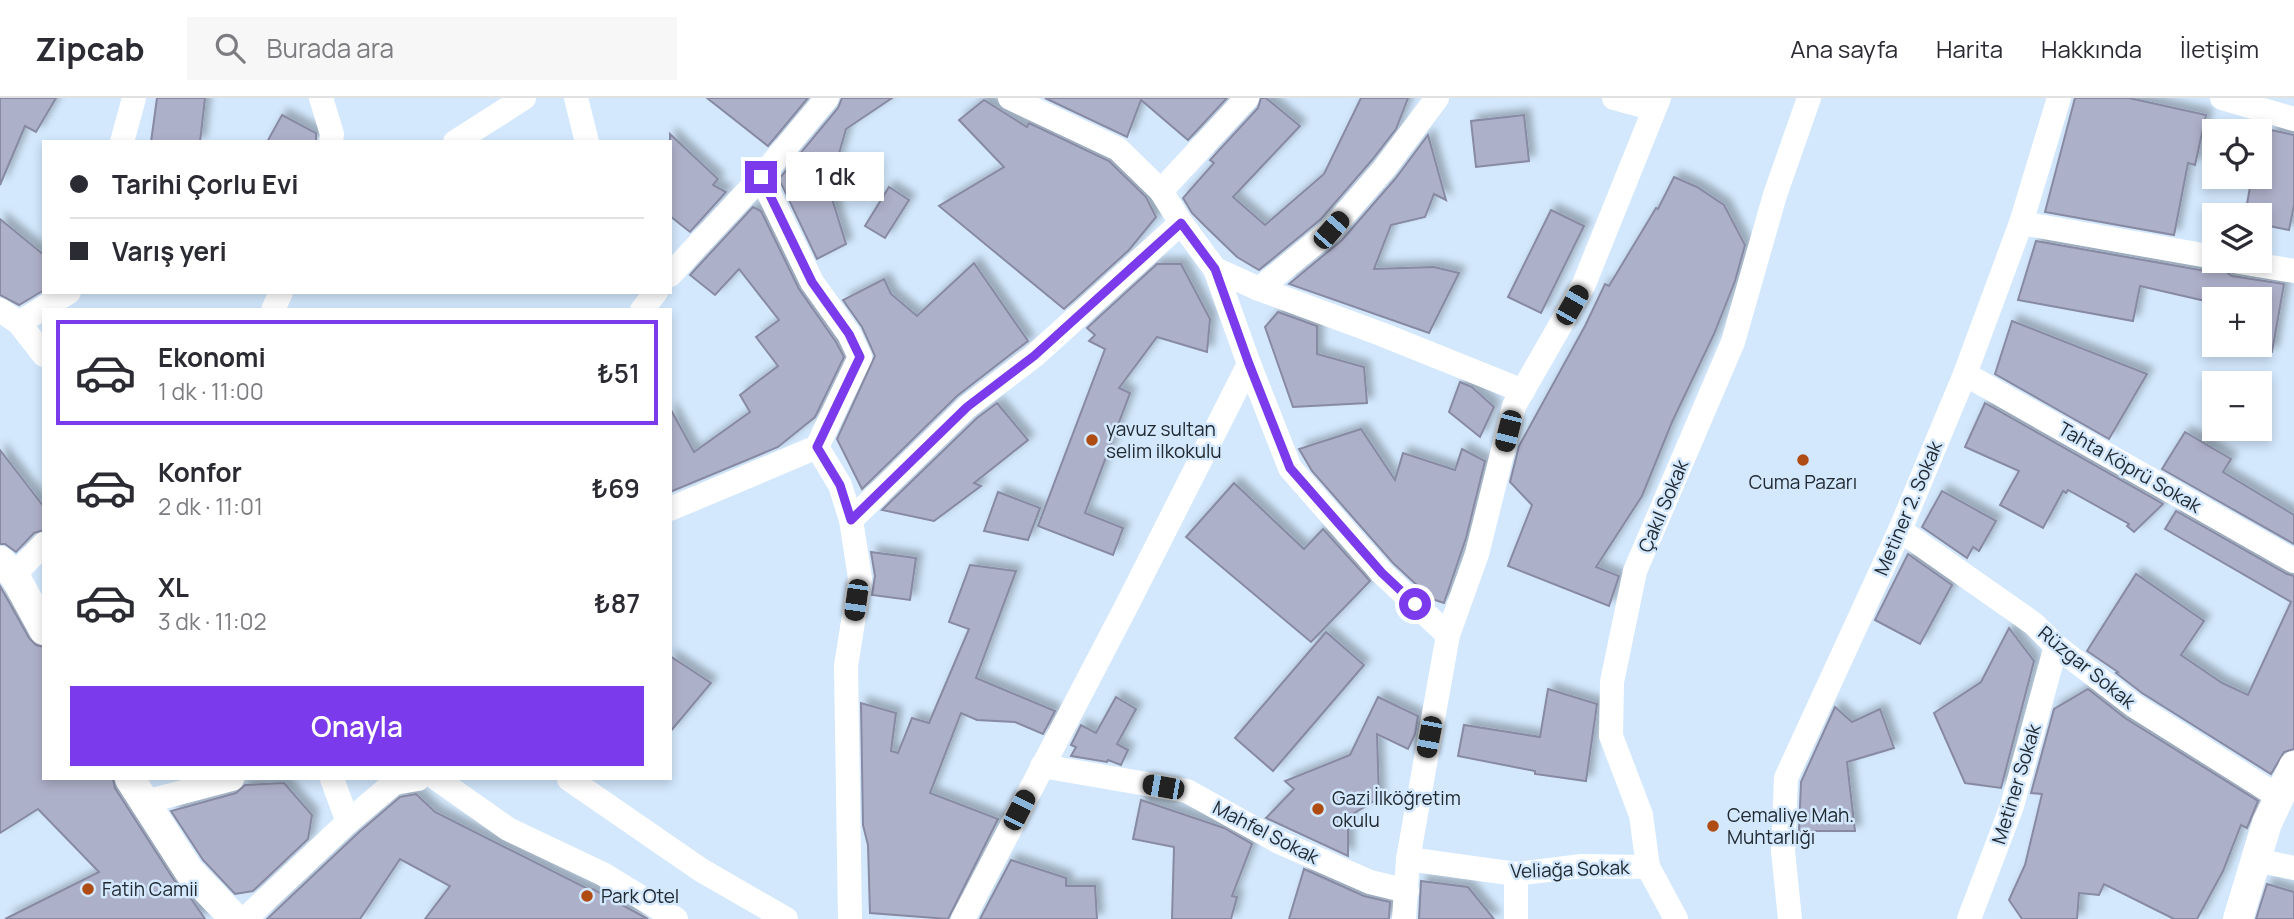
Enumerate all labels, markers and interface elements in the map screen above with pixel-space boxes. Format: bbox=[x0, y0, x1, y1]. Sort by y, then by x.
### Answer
search box bbox=[187, 17, 677, 80]
text: Zipcab bbox=[35, 26, 145, 71]
icon: search bbox=[211, 29, 249, 67]
text: Burada ara bbox=[267, 30, 394, 66]
text: Ana sayfa bbox=[1790, 32, 1898, 65]
text: Harita bbox=[1936, 32, 2003, 65]
text: Hakkında bbox=[2041, 32, 2142, 65]
text: İletişim bbox=[2180, 32, 2259, 65]
map controls bbox=[2202, 119, 2272, 441]
button: locate bbox=[2202, 119, 2272, 189]
callout: 1 dk bbox=[786, 153, 884, 202]
text: 1 dk bbox=[815, 160, 855, 192]
route end bbox=[745, 161, 777, 193]
text: Tarihi Çorlu Evi bbox=[112, 166, 299, 202]
button: layers bbox=[2202, 203, 2272, 273]
car bbox=[1310, 207, 1353, 253]
text: Varış yeri bbox=[112, 233, 227, 269]
car bbox=[1553, 282, 1592, 328]
button: + bbox=[2202, 287, 2272, 357]
text: Ekonomi bbox=[158, 339, 266, 375]
icon: car bbox=[74, 341, 137, 404]
text: ₺51 bbox=[597, 355, 640, 391]
button: − bbox=[2202, 371, 2272, 441]
text: 1 dk · 11:00 bbox=[158, 375, 264, 407]
car bbox=[1493, 408, 1524, 454]
street label: Tahta Köprü Sokak bbox=[2054, 415, 2207, 519]
place label: yavuz sultan selim ilkokulu bbox=[1106, 416, 1222, 464]
marker: yavuz sultan selim ilkokulu bbox=[1084, 432, 1100, 448]
street label: Metiner 2. Sokak bbox=[1868, 436, 1948, 579]
marker: Cuma Pazarı bbox=[1795, 452, 1811, 468]
text: Konfor bbox=[158, 454, 242, 490]
street label: Çakıl Sokak bbox=[1632, 455, 1694, 556]
icon: car bbox=[74, 456, 137, 519]
place label: Cuma Pazarı bbox=[1749, 469, 1857, 495]
text: ₺69 bbox=[591, 470, 640, 506]
text: 2 dk · 11:01 bbox=[158, 490, 263, 522]
text: XL bbox=[158, 569, 189, 605]
icon: car bbox=[74, 571, 137, 634]
car bbox=[843, 578, 870, 622]
text: ₺87 bbox=[594, 585, 640, 621]
route start bbox=[1399, 588, 1431, 620]
text: 3 dk · 11:02 bbox=[158, 605, 267, 637]
street label: Rüzgar Sokak bbox=[2033, 620, 2142, 715]
button: Onayla bbox=[70, 686, 644, 766]
car bbox=[1415, 714, 1444, 760]
street label: Metiner Sokak bbox=[1985, 720, 2047, 847]
car bbox=[1141, 773, 1186, 801]
place label: Gazi İlköğretim okulu bbox=[1332, 785, 1461, 833]
car bbox=[1001, 787, 1038, 833]
street label: Mahfel Sokak bbox=[1208, 794, 1324, 870]
marker: Gazi İlköğretim okulu bbox=[1310, 801, 1326, 817]
place label: Cemaliye Mah. Muhtarlığı bbox=[1727, 802, 1854, 850]
marker: Cemaliye Mah. Muhtarlığı bbox=[1705, 818, 1721, 834]
street label: Veliağa Sokak bbox=[1510, 854, 1630, 884]
place label: Fatih Camii bbox=[102, 876, 198, 902]
marker: Fatih Camii bbox=[80, 881, 96, 897]
place label: Park Otel bbox=[601, 883, 679, 909]
marker: Park Otel bbox=[579, 888, 595, 904]

